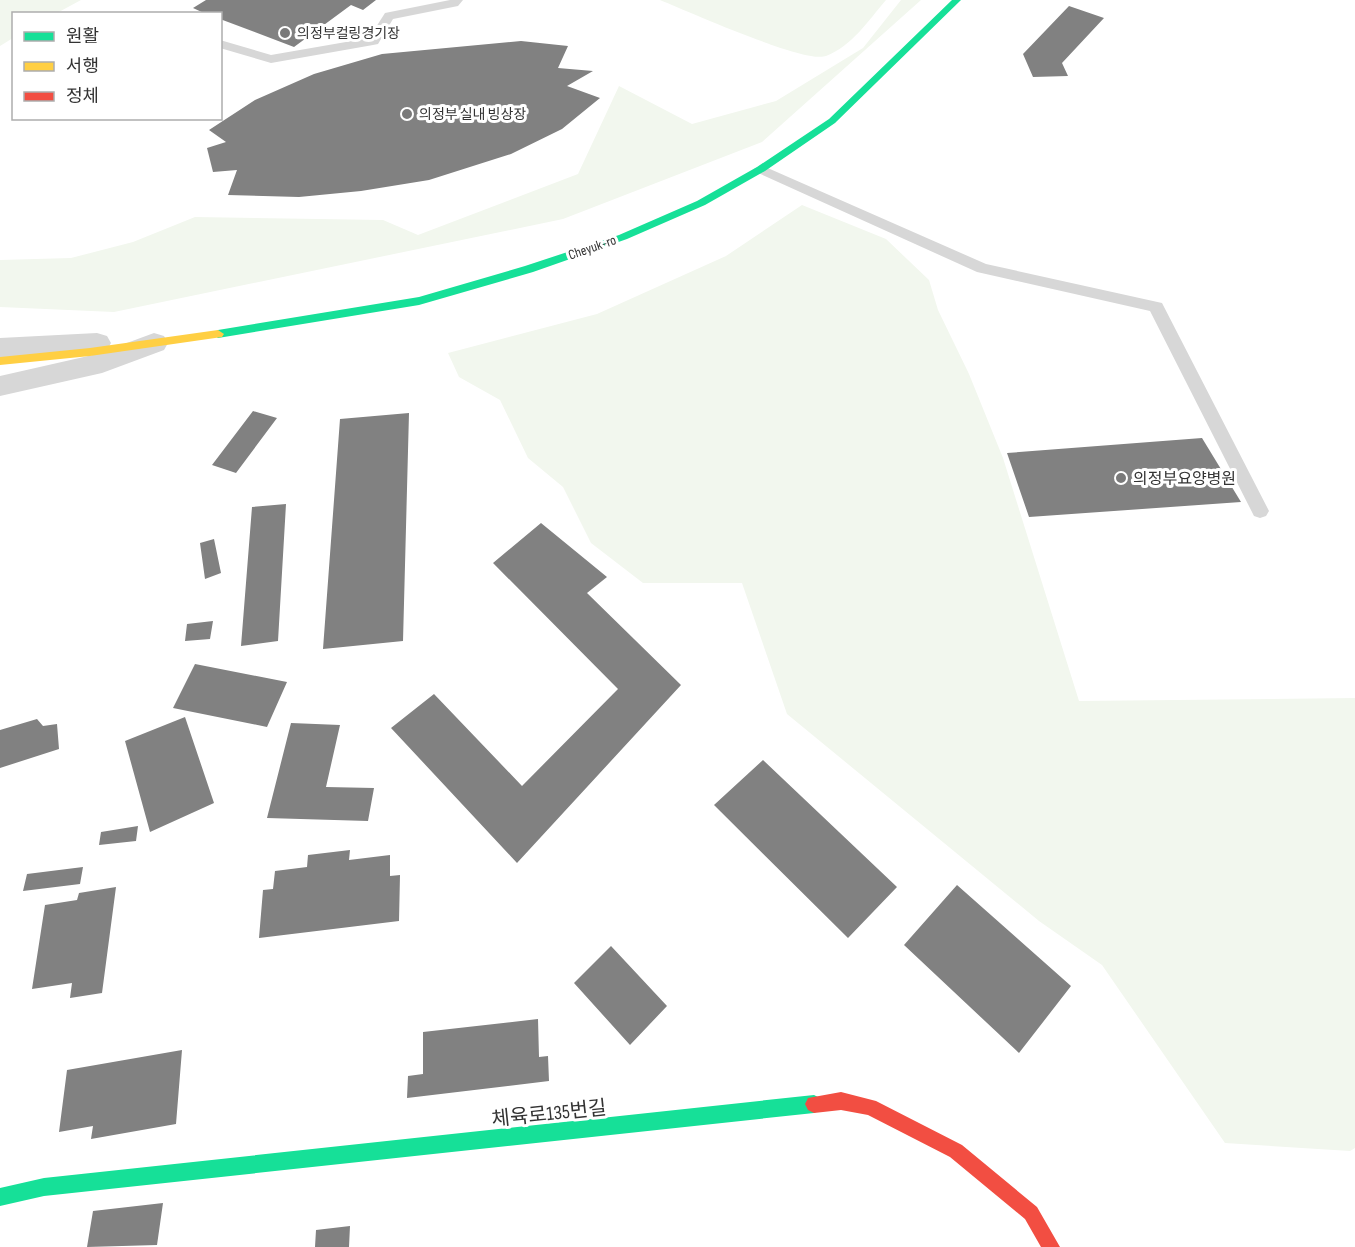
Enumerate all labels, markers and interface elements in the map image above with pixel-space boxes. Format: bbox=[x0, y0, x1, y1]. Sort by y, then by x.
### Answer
legend bbox=[12, 12, 222, 120]
place label: 의정부컬링경기장 bbox=[297, 25, 400, 42]
text: 원활 bbox=[66, 26, 99, 47]
marker: 의정부컬링경기장 bbox=[278, 26, 292, 40]
text: 서행 bbox=[66, 56, 99, 77]
text: 정체 bbox=[66, 86, 99, 107]
place label: 의정부 실내 빙상장 bbox=[419, 106, 527, 123]
marker: 의정부 실내 빙상장 bbox=[400, 107, 414, 121]
street label: Cheyuk-ro bbox=[566, 231, 619, 264]
place label: 의정부요양병원 bbox=[1133, 470, 1236, 489]
marker: 의정부요양병원 bbox=[1114, 471, 1128, 485]
street label: 체육로135번길 bbox=[490, 1096, 608, 1132]

